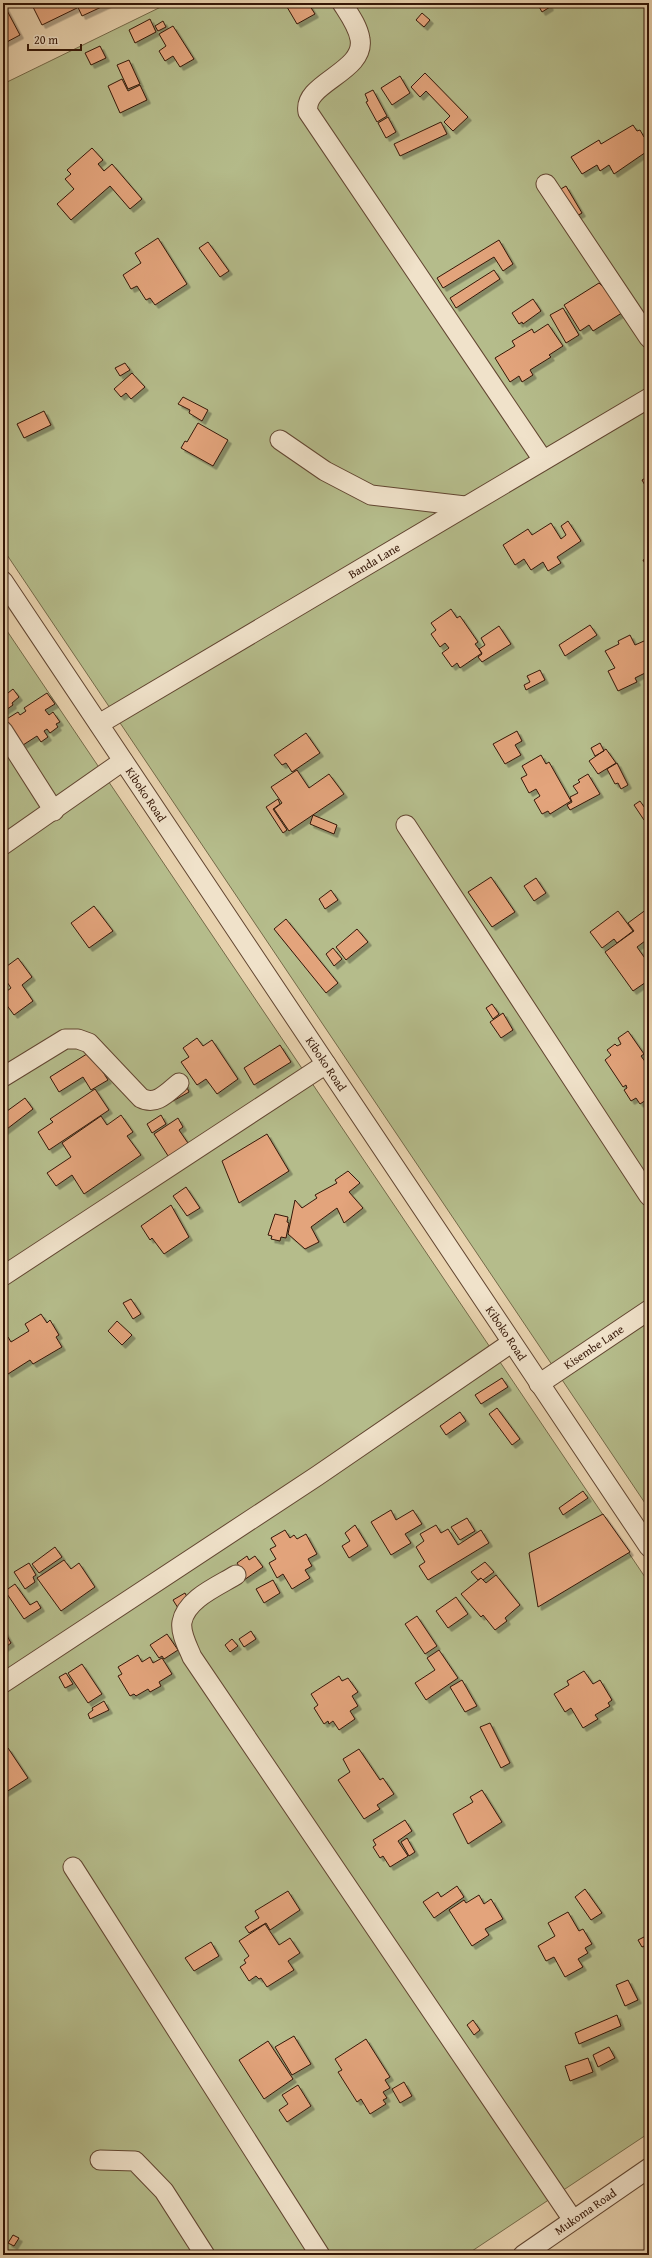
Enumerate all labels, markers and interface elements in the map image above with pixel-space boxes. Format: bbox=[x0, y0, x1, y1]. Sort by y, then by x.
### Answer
scale bar bbox=[28, 26, 81, 52]
text: 20 m bbox=[34, 31, 58, 48]
street label: Banda Lane bbox=[345, 538, 404, 582]
street label: Kiboko Road bbox=[122, 764, 171, 826]
street label: Kiboko Road bbox=[302, 1033, 351, 1095]
street label: Kiboko Road bbox=[482, 1302, 531, 1364]
street label: Kisembe Lane bbox=[560, 1320, 627, 1373]
street label: Mukoma Road bbox=[551, 2184, 620, 2239]

